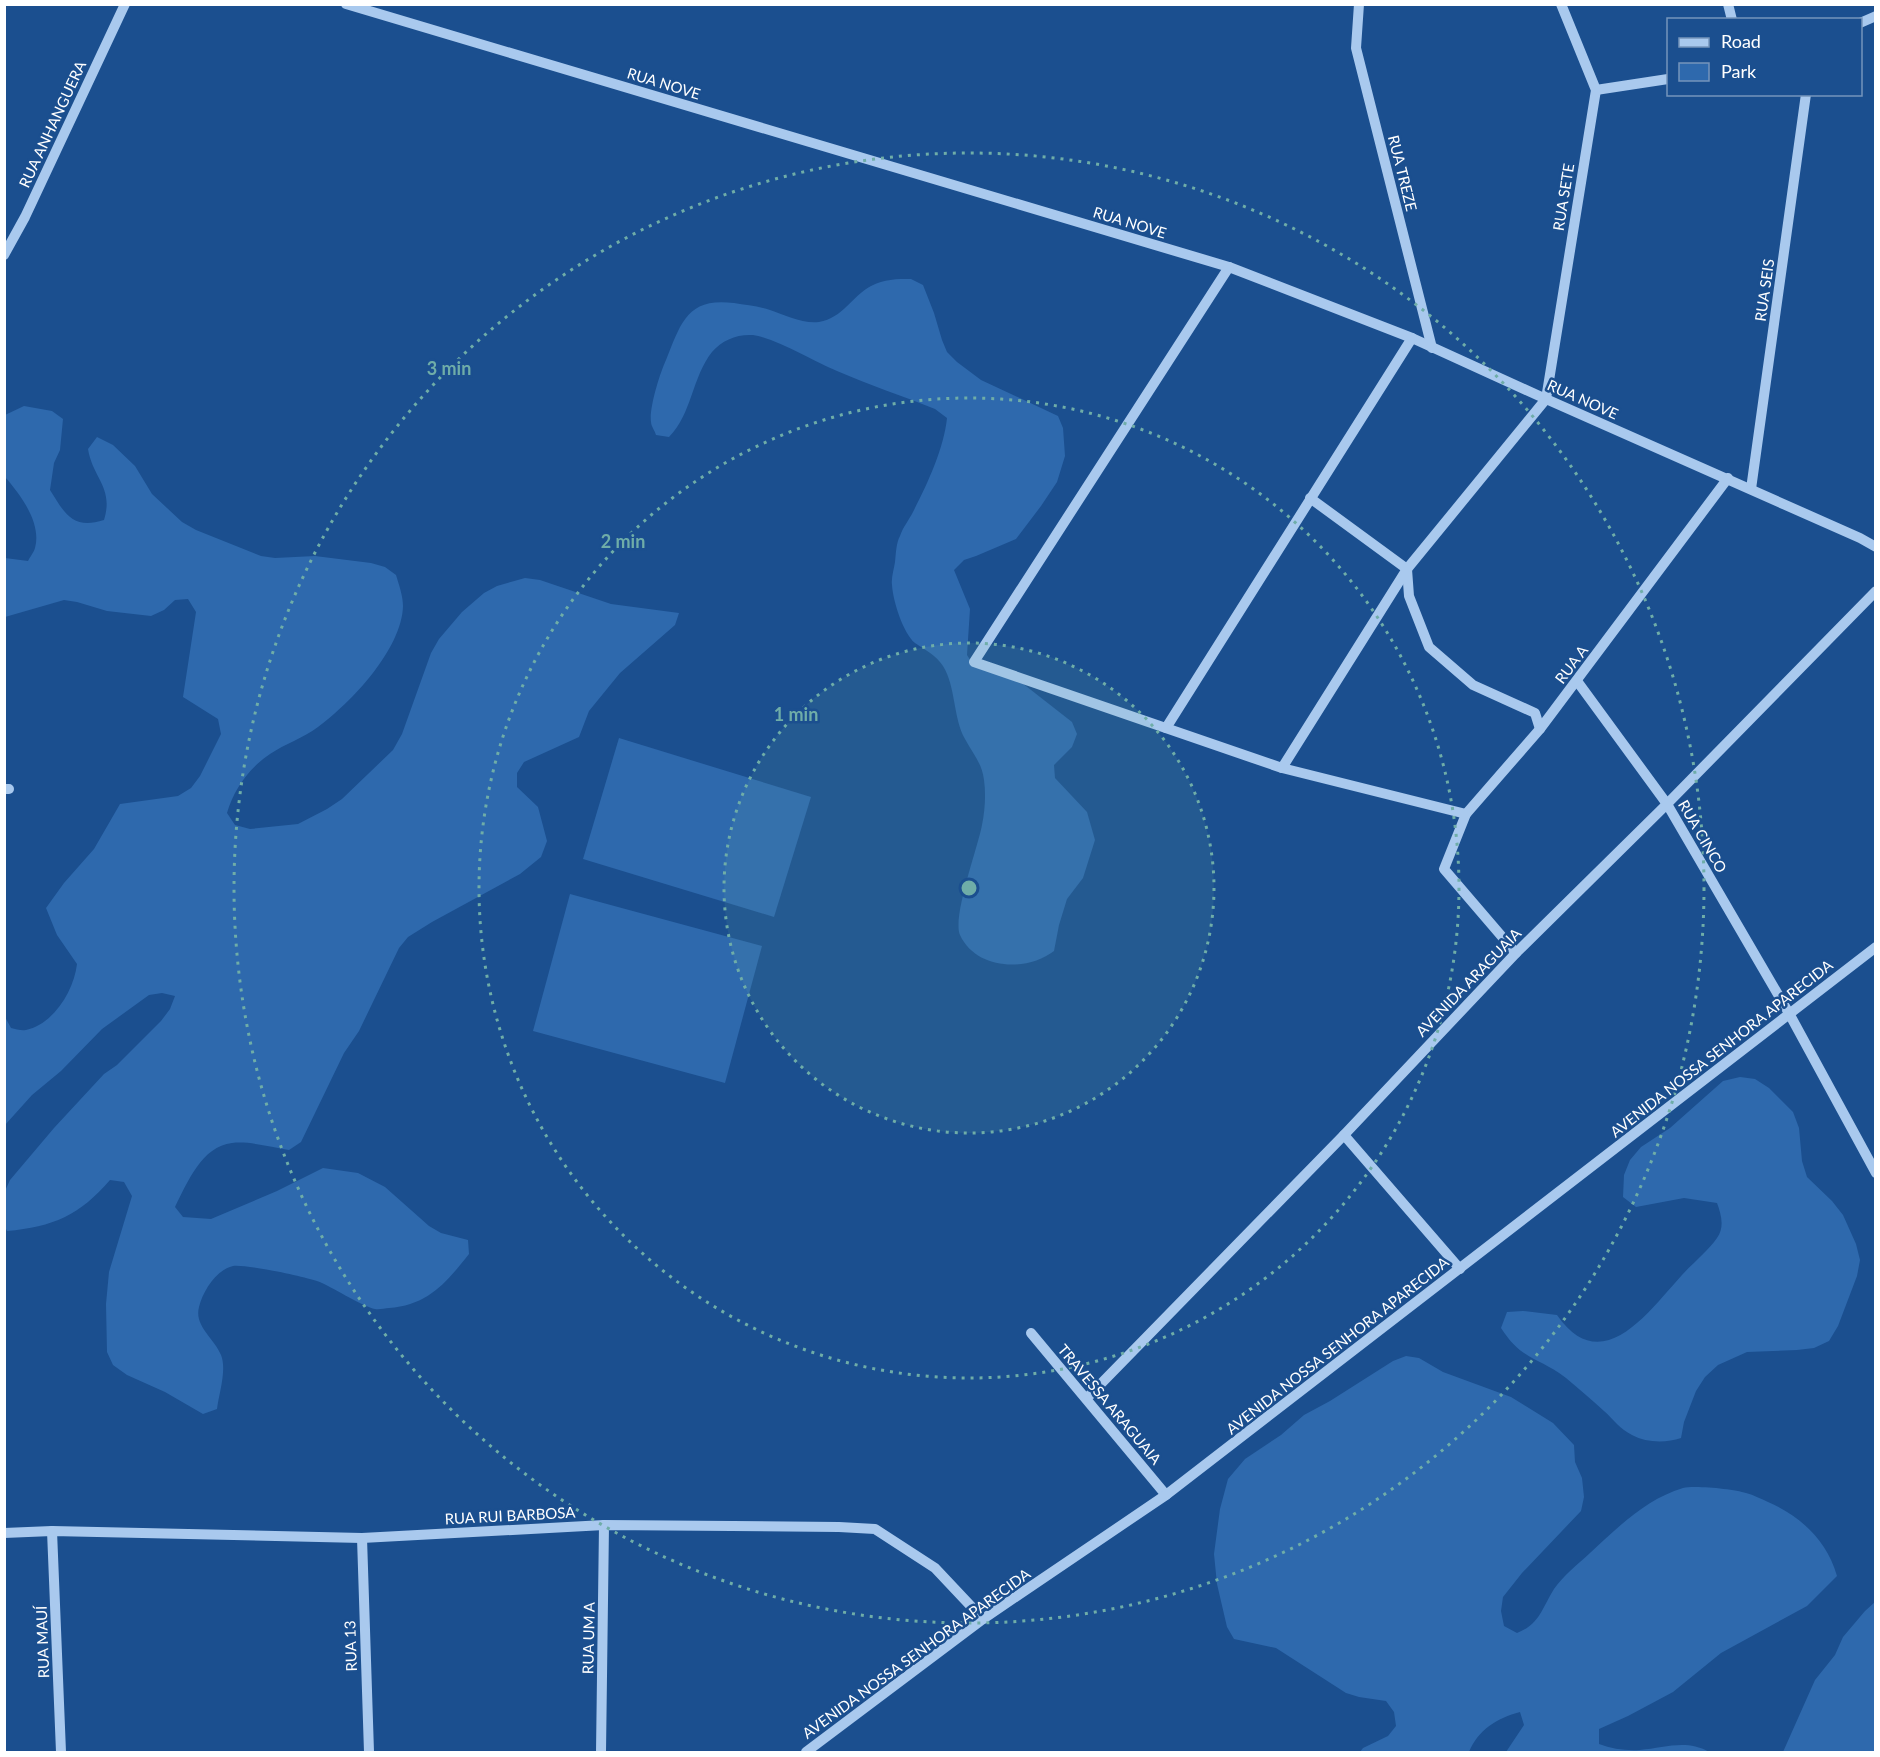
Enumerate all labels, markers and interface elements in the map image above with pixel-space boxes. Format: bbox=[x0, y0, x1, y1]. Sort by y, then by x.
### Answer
legend bbox=[1667, 18, 1862, 96]
text: Road bbox=[1721, 30, 1761, 52]
street label: RUA ANHANGUERA bbox=[15, 57, 90, 190]
text: Park bbox=[1721, 60, 1757, 82]
street label: RUA NOVE bbox=[625, 63, 703, 103]
street label: RUA TREZE bbox=[1385, 133, 1421, 213]
street label: RUA SETE bbox=[1549, 162, 1577, 232]
street label: RUA NOVE bbox=[1091, 202, 1169, 242]
street label: RUA SEIS bbox=[1751, 258, 1777, 322]
text: 3 min bbox=[427, 357, 471, 379]
street label: RUA NOVE bbox=[1545, 375, 1621, 423]
text: 2 min bbox=[601, 530, 645, 552]
street label: RUA A bbox=[1551, 641, 1592, 687]
text: 1 min bbox=[774, 703, 818, 725]
street label: RUA CINCO bbox=[1675, 796, 1731, 876]
centre of rings bbox=[959, 878, 979, 898]
street label: AVENIDA ARAGUAIA bbox=[1412, 923, 1525, 1040]
street label: AVENIDA NOSSA SENHORA APARECIDA bbox=[1606, 955, 1837, 1140]
street label: AVENIDA NOSSA SENHORA APARECIDA bbox=[1222, 1252, 1453, 1437]
street label: TRAVESSA ARAGUAIA bbox=[1055, 1340, 1166, 1468]
street label: RUA RUI BARBOSA bbox=[444, 1503, 577, 1527]
street label: AVENIDA NOSSA SENHORA APARECIDA bbox=[798, 1564, 1034, 1742]
street label: RUA UM A bbox=[578, 1601, 598, 1674]
street label: RUA MAUÍ bbox=[32, 1605, 52, 1679]
street label: RUA 13 bbox=[340, 1620, 360, 1672]

